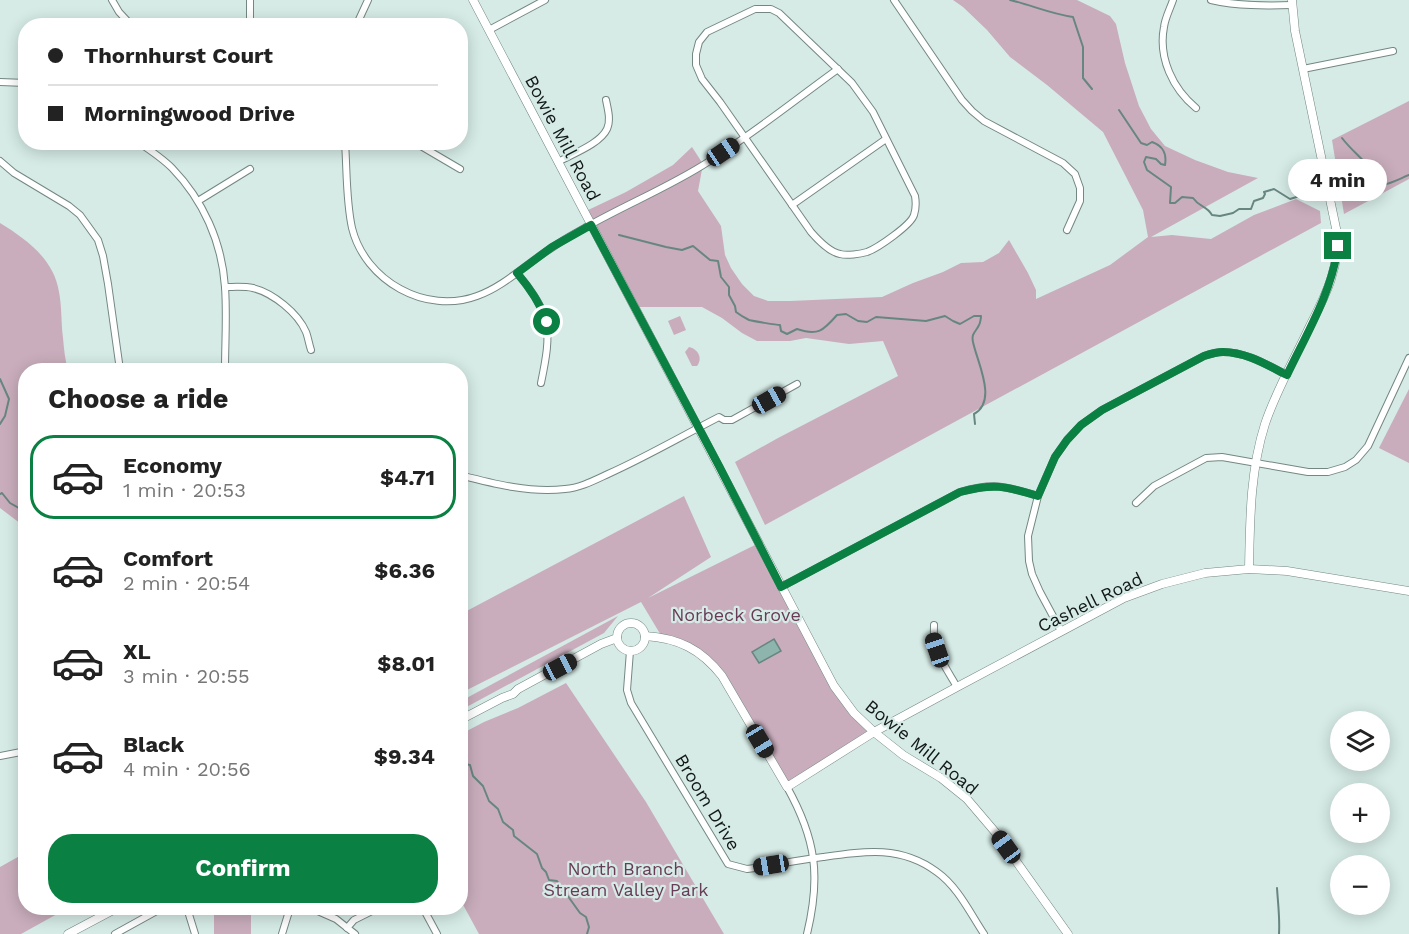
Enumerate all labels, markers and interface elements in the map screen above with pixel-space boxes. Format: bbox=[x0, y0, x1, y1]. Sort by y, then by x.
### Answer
text: Thornhurst Court bbox=[84, 43, 273, 68]
street label: Bowie Mill Road bbox=[521, 72, 605, 204]
text: Morningwood Drive bbox=[84, 101, 295, 126]
car bbox=[703, 134, 743, 170]
callout: 4 min bbox=[1288, 159, 1388, 201]
text: 4 min bbox=[1310, 168, 1365, 192]
route end bbox=[1324, 232, 1351, 259]
route start bbox=[533, 308, 560, 335]
text: Choose a ride bbox=[48, 383, 228, 415]
car bbox=[749, 383, 789, 417]
icon: car bbox=[51, 450, 105, 504]
text: Economy bbox=[123, 453, 222, 478]
text: $4.71 bbox=[380, 465, 435, 490]
text: 1 min · 20:53 bbox=[123, 478, 246, 502]
icon: car bbox=[51, 543, 105, 597]
text: Comfort bbox=[123, 546, 213, 571]
text: $6.36 bbox=[374, 558, 435, 583]
street label: Cashell Road bbox=[1034, 568, 1146, 636]
text: 2 min · 20:54 bbox=[123, 571, 250, 595]
park label: Norbeck Grove bbox=[671, 604, 801, 625]
car bbox=[923, 630, 951, 670]
icon: car bbox=[51, 636, 105, 690]
text: XL bbox=[123, 639, 151, 664]
text: $8.01 bbox=[377, 651, 435, 676]
car bbox=[540, 651, 580, 683]
text: 3 min · 20:55 bbox=[123, 664, 250, 688]
street label: Bowie Mill Road bbox=[861, 695, 983, 799]
map controls bbox=[1330, 711, 1390, 915]
button: layers bbox=[1330, 711, 1390, 771]
car bbox=[743, 721, 777, 761]
icon: car bbox=[51, 729, 105, 783]
text: Black bbox=[123, 732, 184, 757]
text: $9.34 bbox=[374, 744, 435, 769]
street label: Broom Drive bbox=[671, 750, 745, 854]
text: 4 min · 20:56 bbox=[123, 757, 251, 781]
button: + bbox=[1330, 783, 1390, 843]
car bbox=[988, 827, 1024, 867]
button: Confirm bbox=[48, 834, 438, 903]
car bbox=[752, 853, 790, 877]
button: − bbox=[1330, 855, 1390, 915]
park label: North Branch Stream Valley Park bbox=[544, 858, 708, 900]

